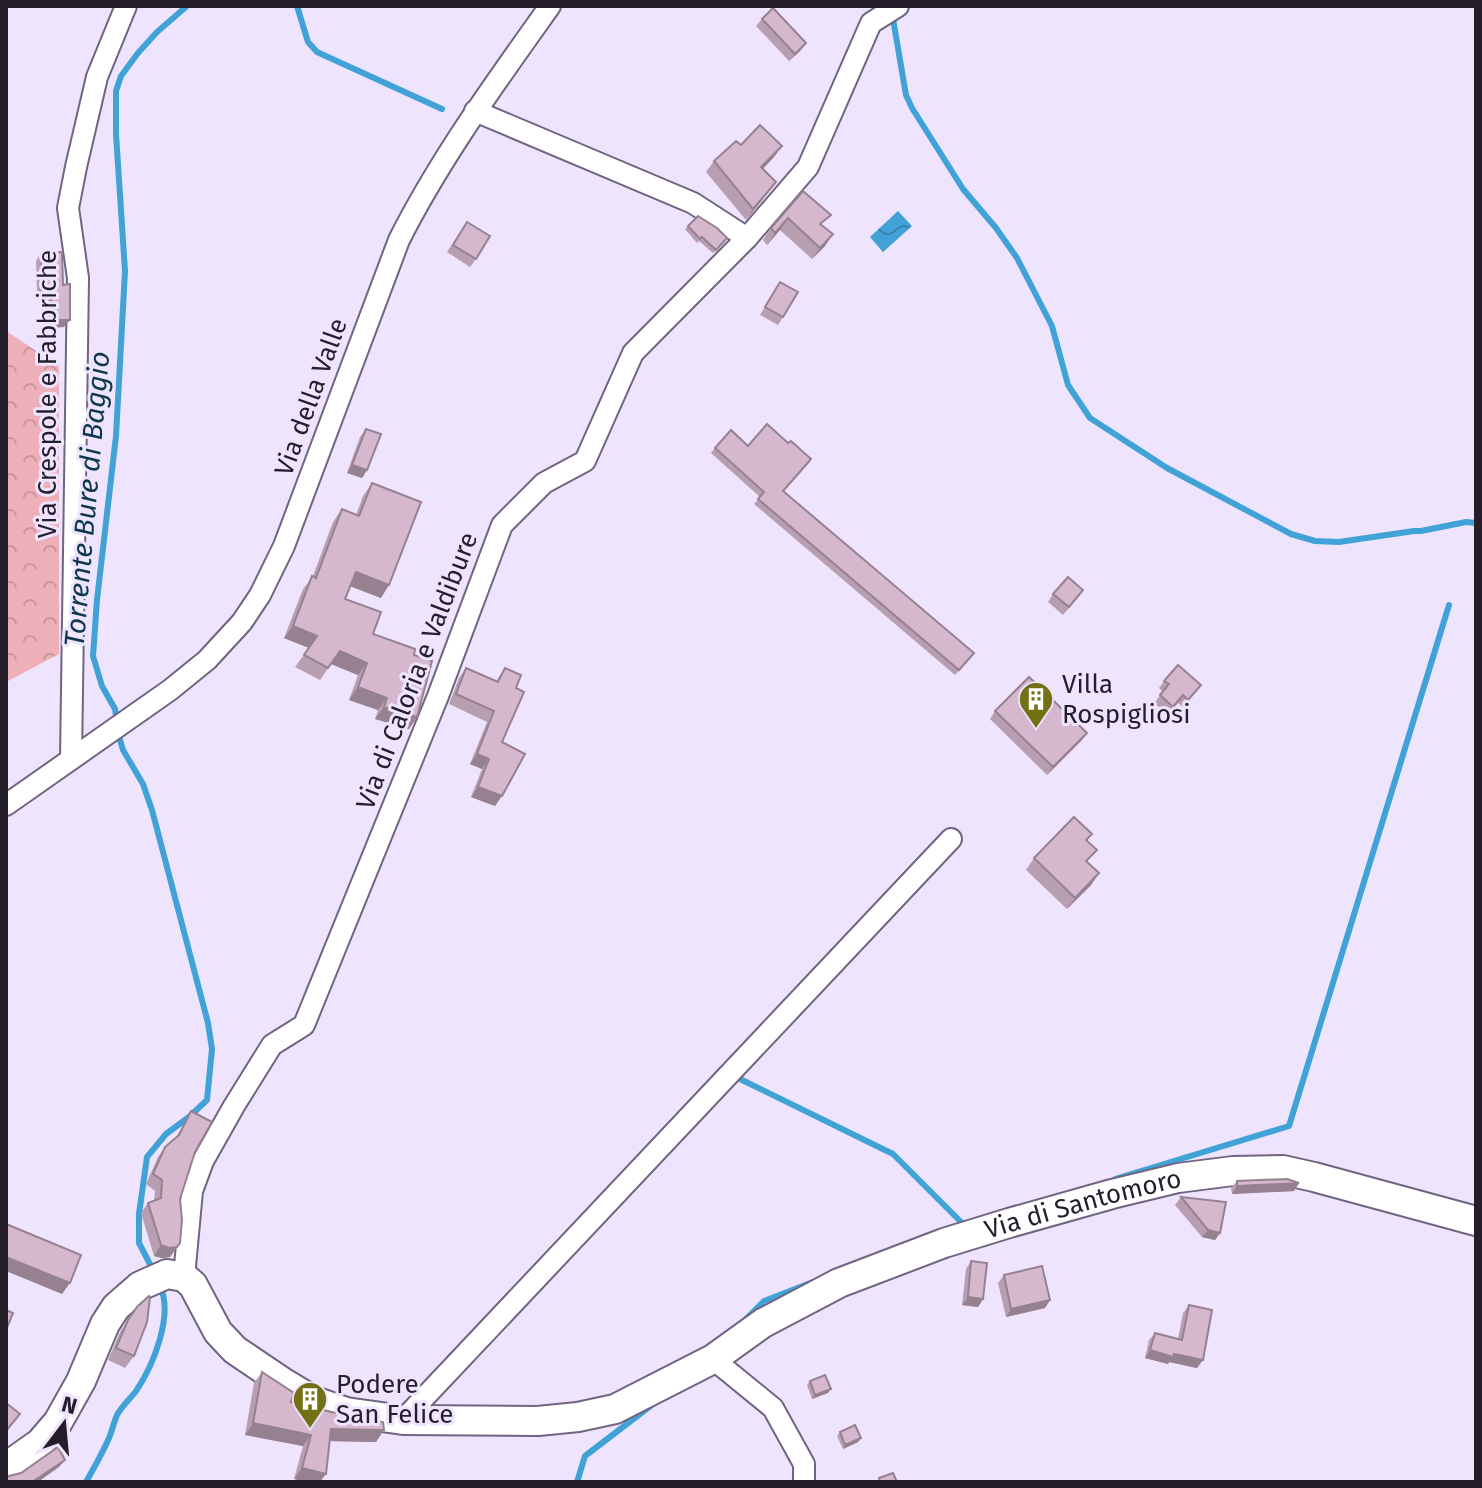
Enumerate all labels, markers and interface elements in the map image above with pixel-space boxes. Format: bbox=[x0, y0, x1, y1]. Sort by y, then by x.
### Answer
street label: Via Crespole e Fabbriche bbox=[32, 250, 63, 538]
street label: Via della Valle bbox=[268, 314, 354, 480]
water label: Torrente Bure di Baggio bbox=[58, 350, 116, 648]
street label: Via di Caloria e Valdibure bbox=[350, 528, 484, 814]
place label: Villa Rospigliosi bbox=[1062, 669, 1191, 730]
building icon: Villa Rospigliosi bbox=[1017, 680, 1055, 730]
street label: Via di Santomoro bbox=[981, 1162, 1184, 1245]
place label: Podere San Felice bbox=[336, 1369, 454, 1430]
building icon: Podere San Felice bbox=[291, 1380, 329, 1430]
north arrow bbox=[24, 1384, 104, 1464]
text: N bbox=[59, 1390, 80, 1420]

